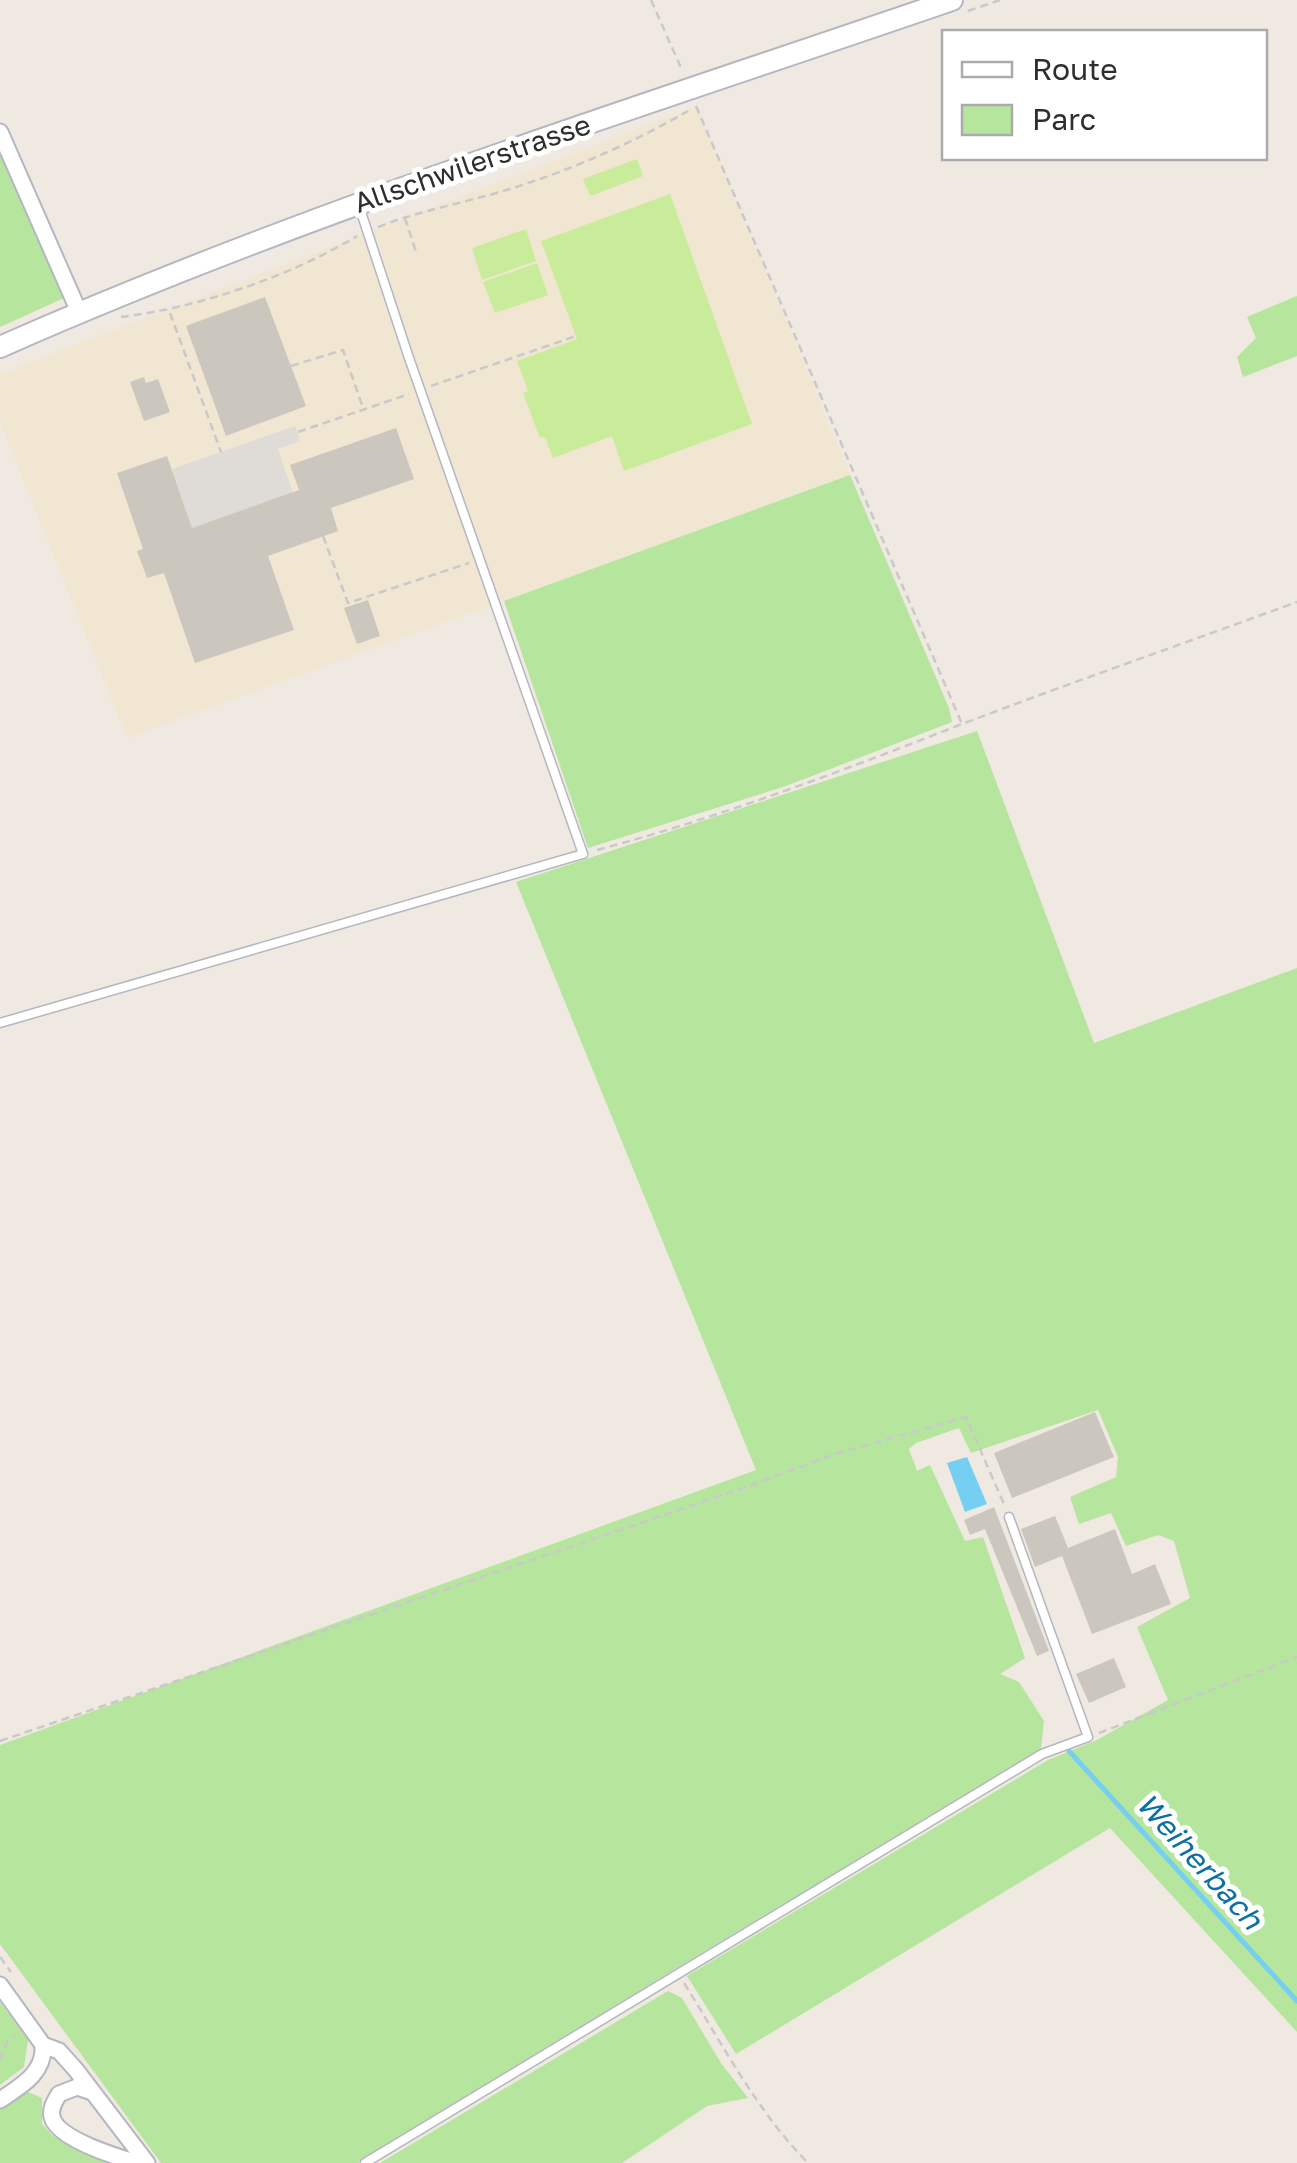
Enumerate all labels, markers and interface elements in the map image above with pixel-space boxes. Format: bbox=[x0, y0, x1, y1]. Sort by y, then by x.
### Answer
legend bbox=[942, 30, 1267, 160]
text: Route bbox=[1032, 51, 1118, 87]
text: Parc bbox=[1032, 101, 1096, 137]
street label: Allschwilerstrasse bbox=[350, 107, 594, 219]
water label: Weiherbach bbox=[1129, 1785, 1272, 1938]

